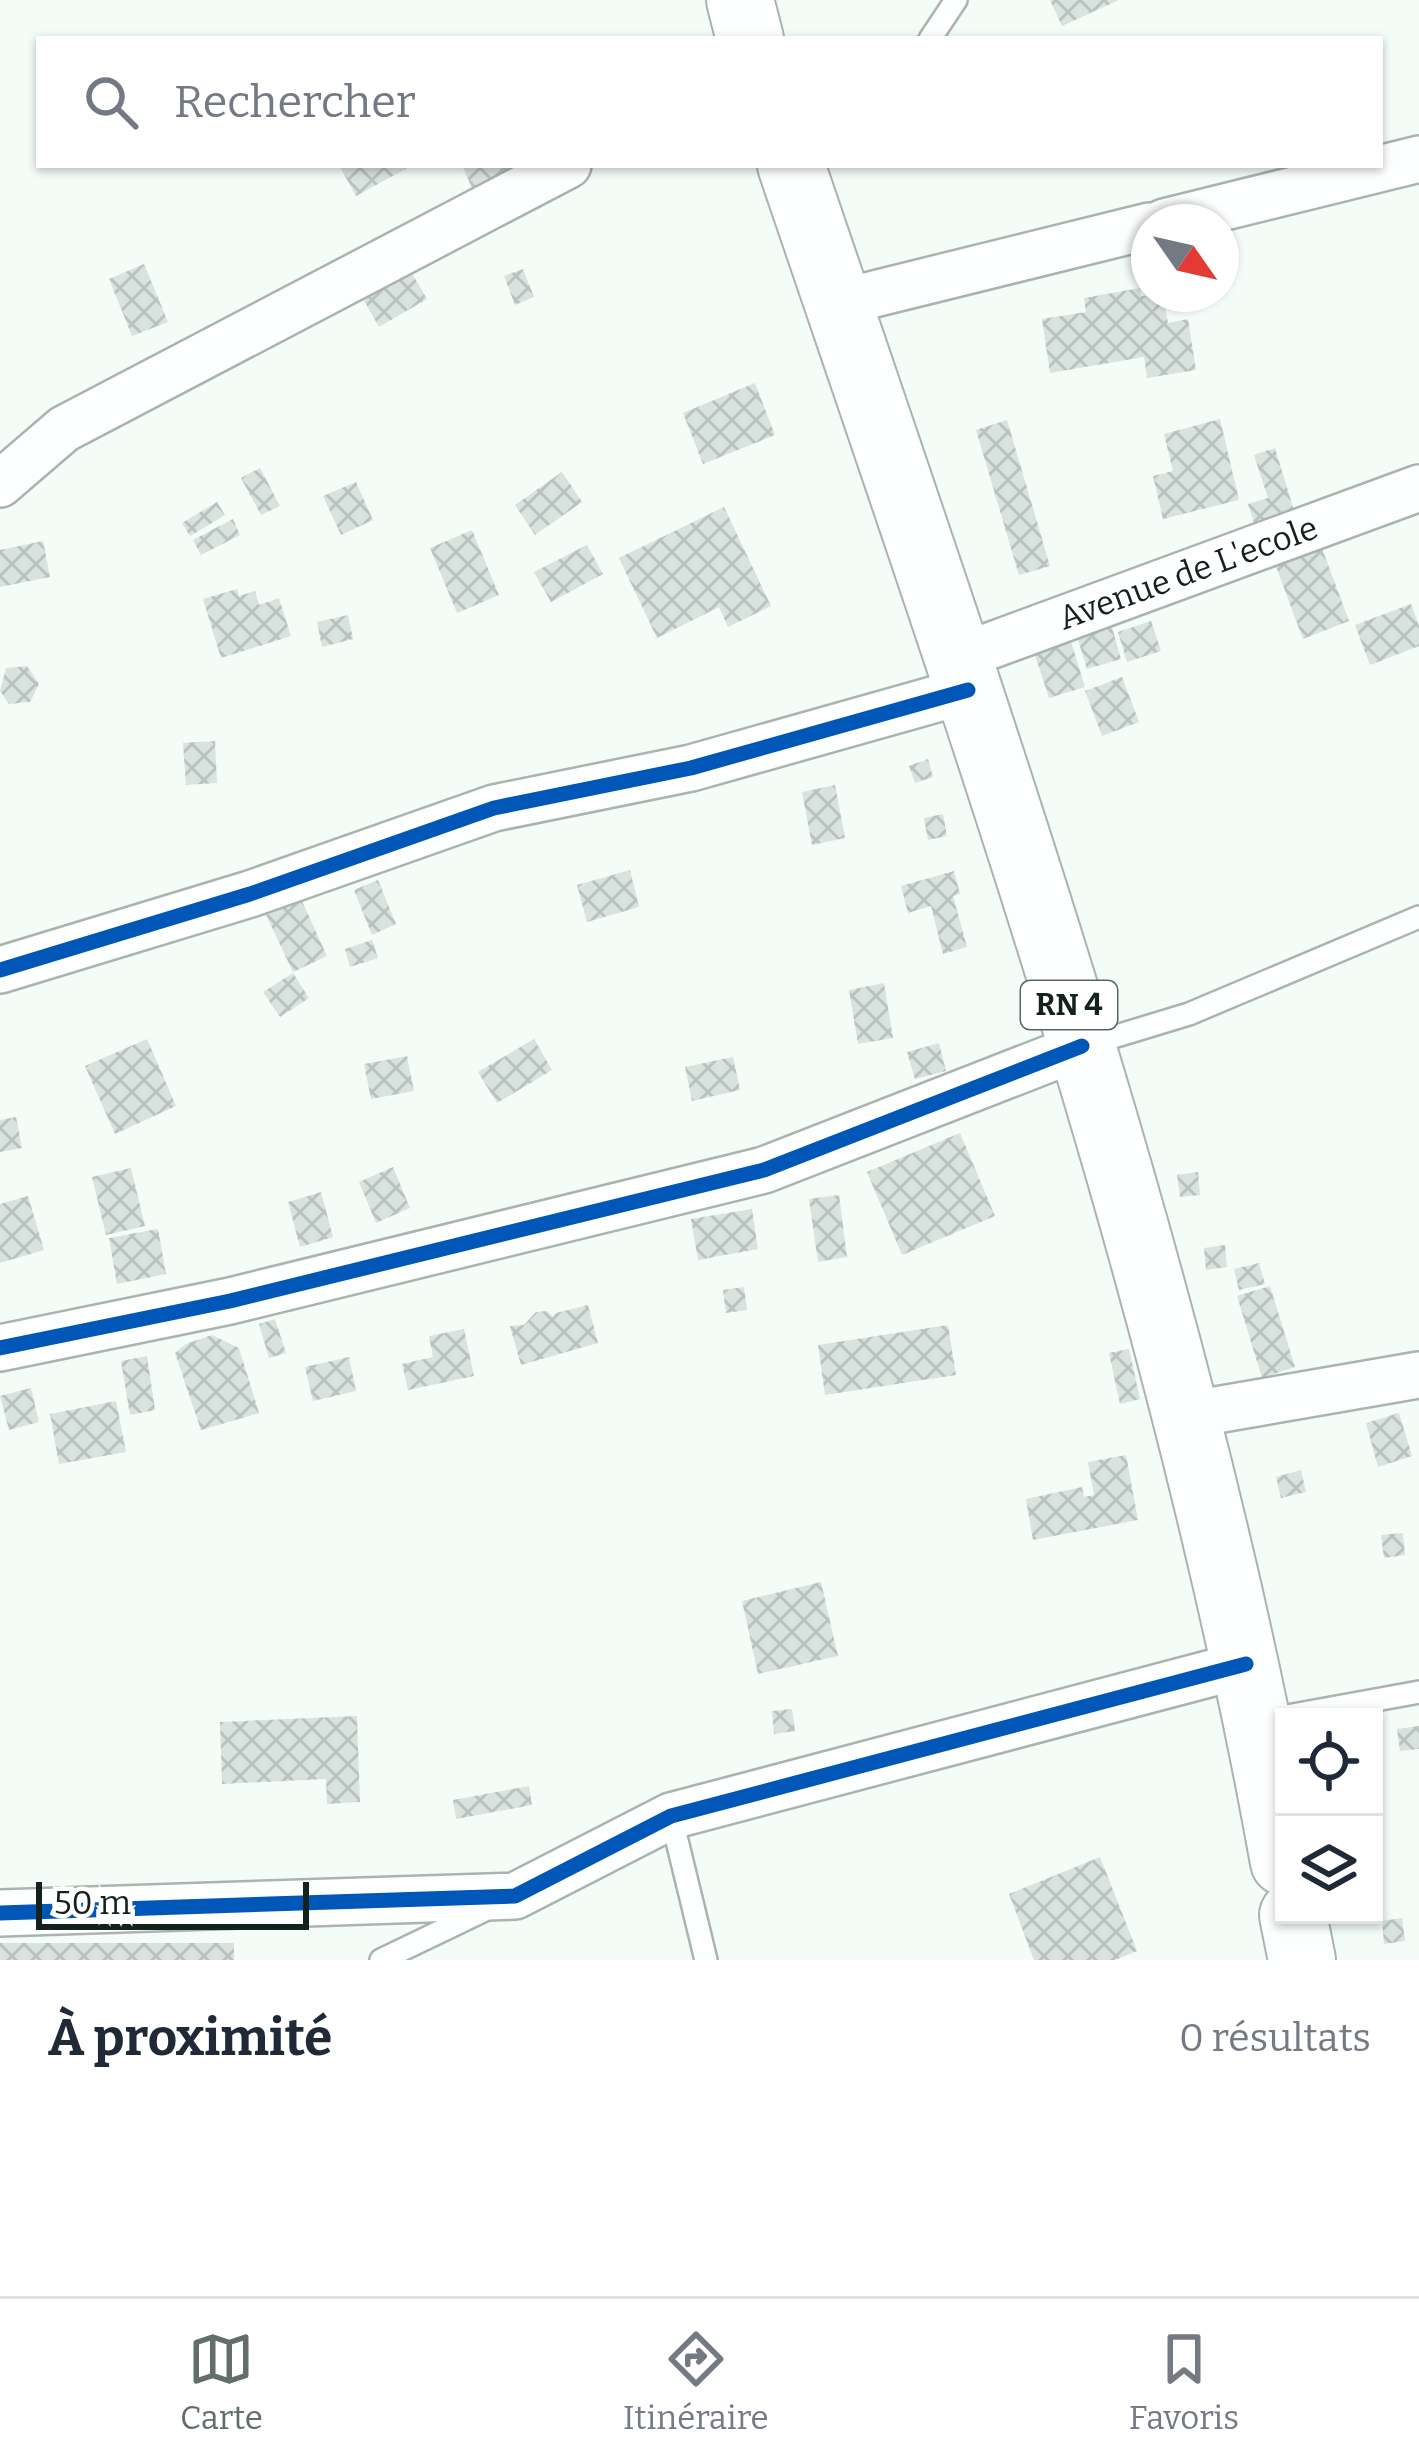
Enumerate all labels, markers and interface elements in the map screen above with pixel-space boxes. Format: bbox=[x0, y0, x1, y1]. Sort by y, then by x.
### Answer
search box bbox=[36, 36, 1383, 168]
icon: search bbox=[78, 69, 144, 135]
text: Rechercher bbox=[174, 75, 416, 129]
north arrow bbox=[1131, 204, 1239, 312]
street label: Avenue de L'ecole bbox=[1053, 508, 1323, 638]
road number: RN 4 bbox=[1021, 981, 1117, 1029]
map controls bbox=[1275, 1708, 1383, 1924]
button: locate bbox=[1275, 1708, 1383, 1816]
button: layers bbox=[1275, 1816, 1383, 1924]
scale bar bbox=[36, 1876, 309, 1929]
text: 50 m bbox=[54, 1883, 131, 1923]
text: À proximité bbox=[48, 2007, 332, 2069]
text: 0 résultats bbox=[1179, 2015, 1371, 2061]
tab: Carte bbox=[180, 2326, 263, 2438]
tab: Itinéraire bbox=[623, 2326, 769, 2438]
tab: Favoris bbox=[1129, 2326, 1239, 2438]

